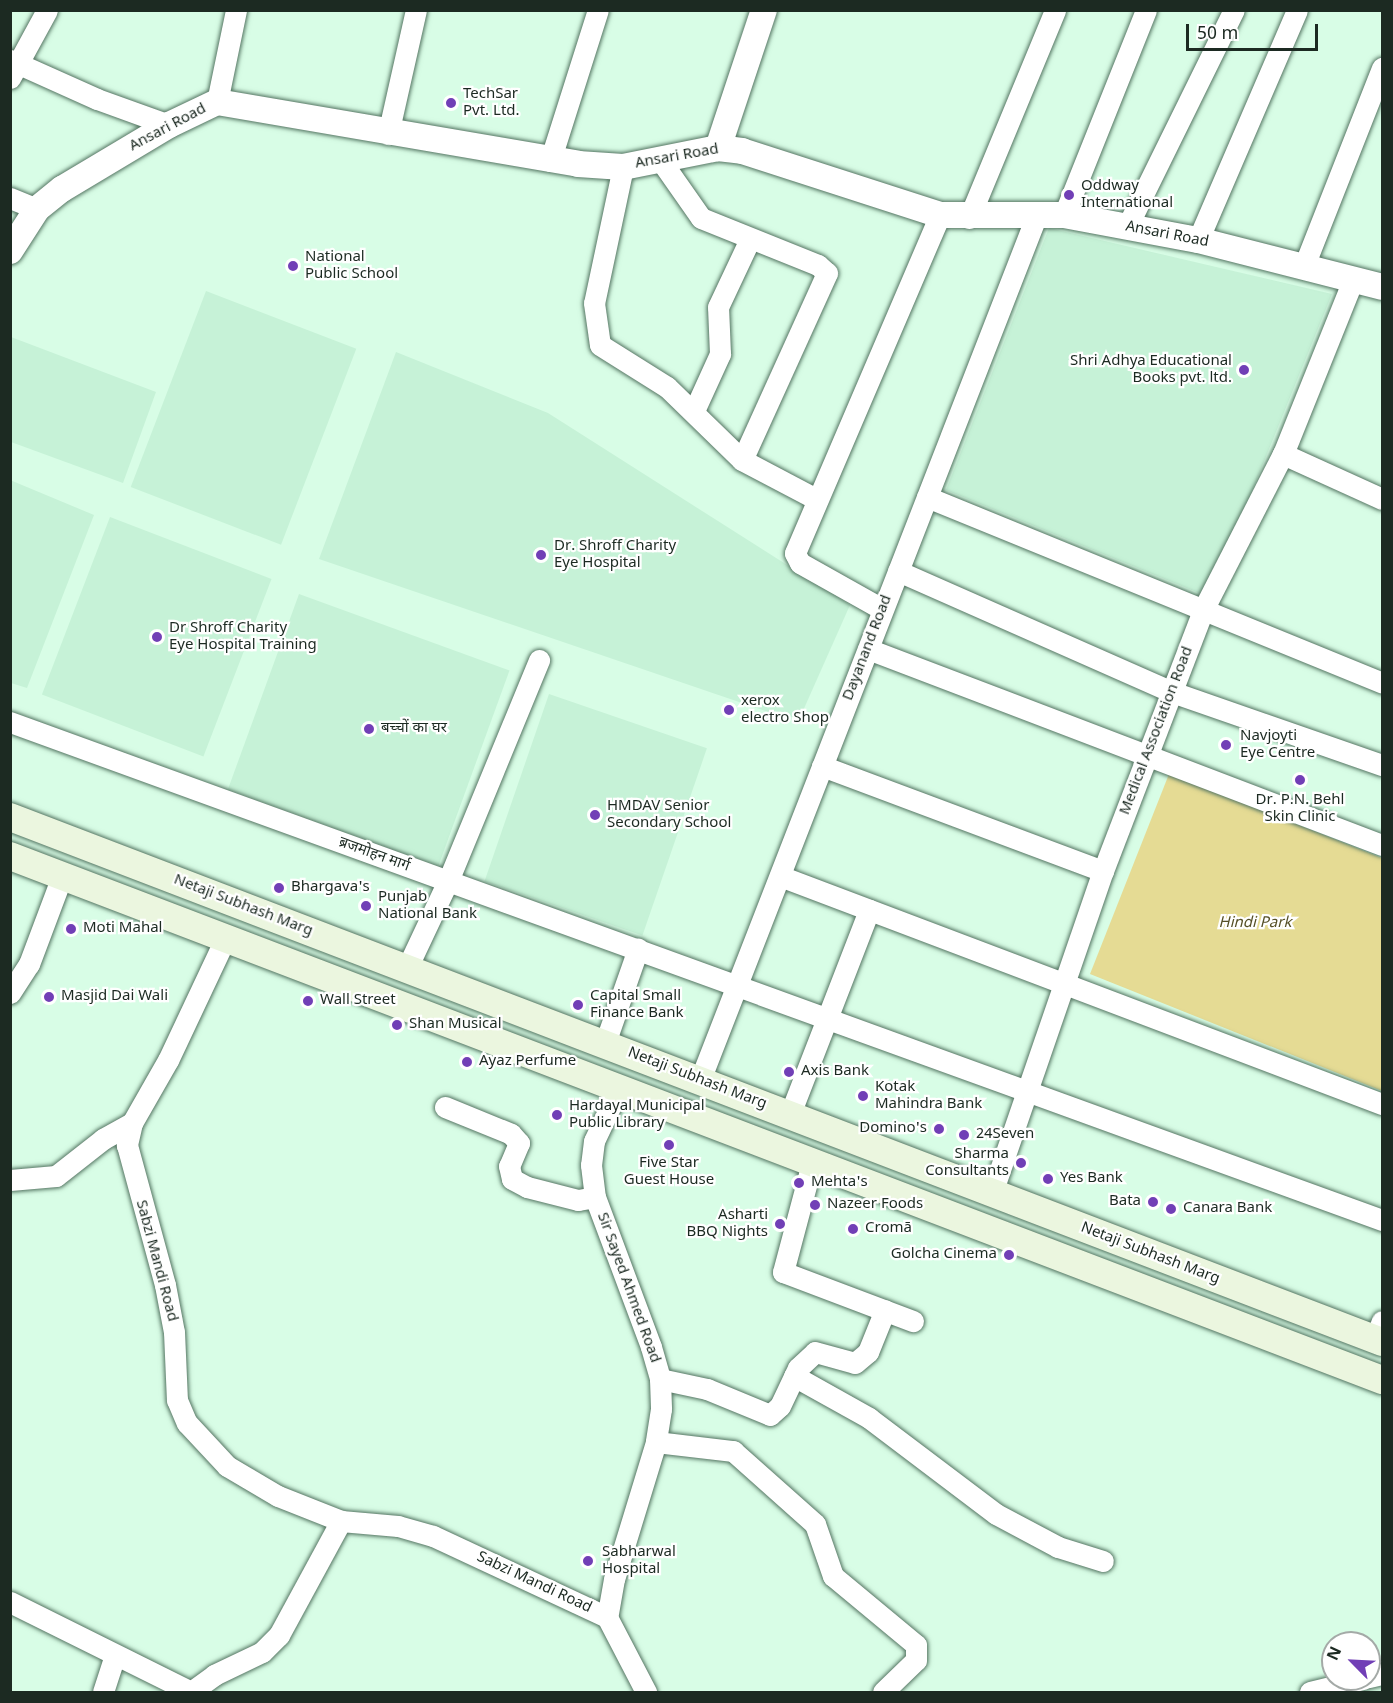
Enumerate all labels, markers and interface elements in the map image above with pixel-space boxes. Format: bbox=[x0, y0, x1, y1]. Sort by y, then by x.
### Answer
scale bar bbox=[1189, 12, 1321, 50]
text: 50 m bbox=[1197, 23, 1238, 46]
place label: TechSar Pvt. Ltd. bbox=[463, 85, 520, 120]
marker: TechSar Pvt. Ltd. bbox=[444, 96, 458, 110]
street label: Ansari Road bbox=[126, 100, 210, 156]
street label: Ansari Road bbox=[634, 141, 720, 173]
place label: Oddway International bbox=[1081, 177, 1173, 212]
marker: Oddway International bbox=[1062, 188, 1076, 202]
street label: Ansari Road bbox=[1124, 218, 1210, 252]
place label: National Public School bbox=[305, 248, 398, 283]
marker: National Public School bbox=[286, 259, 300, 273]
place label: Shri Adhya Educational Books pvt. ltd. bbox=[1070, 352, 1232, 387]
marker: Shri Adhya Educational Books pvt. ltd. bbox=[1237, 363, 1251, 377]
place label: Dr. Shroff Charity Eye Hospital bbox=[554, 537, 676, 572]
marker: Dr. Shroff Charity Eye Hospital bbox=[532, 546, 550, 564]
street label: Dayanand Road bbox=[840, 593, 896, 703]
place label: Dr Shroff Charity Eye Hospital Training bbox=[169, 619, 317, 654]
marker: Dr Shroff Charity Eye Hospital Training bbox=[150, 630, 164, 644]
street label: Medical Association Road bbox=[1117, 644, 1197, 818]
place label: xerox electro Shop bbox=[741, 692, 829, 727]
marker: xerox electro Shop bbox=[722, 703, 736, 717]
place label: बच्चों का घर bbox=[381, 720, 447, 738]
marker: बच्चों का घर bbox=[362, 722, 376, 736]
place label: Navjoyti Eye Centre bbox=[1240, 727, 1315, 762]
marker: Navjoyti Eye Centre bbox=[1217, 736, 1235, 754]
marker: Dr. P.N. Behl Skin Clinic bbox=[1291, 771, 1309, 789]
place label: Dr. P.N. Behl Skin Clinic bbox=[1256, 791, 1344, 826]
place label: HMDAV Senior Secondary School bbox=[607, 797, 731, 832]
marker: HMDAV Senior Secondary School bbox=[588, 808, 602, 822]
street label: ब्रजमोहन मार्ग bbox=[336, 834, 412, 876]
street label: Netaji Subhash Marg bbox=[171, 871, 315, 941]
place label: Bhargava's bbox=[291, 879, 370, 897]
marker: Bhargava's bbox=[272, 881, 286, 895]
place label: Punjab National Bank bbox=[378, 888, 477, 923]
marker: Punjab National Bank bbox=[359, 899, 373, 913]
park label: Hindi Park bbox=[1219, 915, 1291, 933]
place label: Moti Mahal bbox=[83, 920, 162, 938]
marker: Moti Mahal bbox=[64, 922, 78, 936]
place label: Capital Small Finance Bank bbox=[590, 987, 684, 1022]
place label: Masjid Dai Wali bbox=[61, 988, 168, 1006]
marker: Masjid Dai Wali bbox=[42, 990, 56, 1004]
place label: Wall Street bbox=[320, 992, 396, 1010]
marker: Wall Street bbox=[301, 994, 315, 1008]
marker: Capital Small Finance Bank bbox=[571, 998, 585, 1012]
place label: Shan Musical bbox=[409, 1016, 502, 1034]
marker: Shan Musical bbox=[390, 1018, 404, 1032]
street label: Netaji Subhash Marg bbox=[625, 1044, 769, 1114]
place label: Ayaz Perfume bbox=[479, 1053, 576, 1071]
marker: Ayaz Perfume bbox=[460, 1055, 474, 1069]
place label: Axis Bank bbox=[801, 1063, 869, 1081]
marker: Axis Bank bbox=[782, 1065, 796, 1079]
place label: Kotak Mahindra Bank bbox=[875, 1078, 982, 1113]
marker: Kotak Mahindra Bank bbox=[856, 1089, 870, 1103]
place label: Hardayal Municipal Public Library bbox=[569, 1097, 704, 1132]
marker: Hardayal Municipal Public Library bbox=[550, 1108, 564, 1122]
place label: Domino's bbox=[859, 1120, 927, 1138]
marker: Domino's bbox=[932, 1122, 946, 1136]
place label: 24Seven bbox=[976, 1126, 1034, 1144]
marker: 24Seven bbox=[957, 1128, 971, 1142]
marker: Five Star Guest House bbox=[662, 1138, 676, 1152]
place label: Sharma Consultants bbox=[925, 1145, 1009, 1180]
place label: Five Star Guest House bbox=[624, 1154, 714, 1189]
marker: Sharma Consultants bbox=[1014, 1156, 1028, 1170]
place label: Yes Bank bbox=[1060, 1170, 1123, 1188]
marker: Yes Bank bbox=[1041, 1172, 1055, 1186]
place label: Mehta's bbox=[811, 1174, 868, 1192]
marker: Mehta's bbox=[792, 1176, 806, 1190]
place label: Bata bbox=[1109, 1193, 1141, 1211]
marker: Bata bbox=[1146, 1195, 1160, 1209]
place label: Nazeer Foods bbox=[827, 1196, 923, 1214]
street label: Sabzi Mandi Road bbox=[131, 1198, 181, 1324]
marker: Nazeer Foods bbox=[808, 1198, 822, 1212]
place label: Canara Bank bbox=[1183, 1200, 1272, 1218]
marker: Canara Bank bbox=[1164, 1202, 1178, 1216]
place label: Asharti BBQ Nights bbox=[687, 1206, 768, 1241]
street label: Sir Sayed Ahmed Road bbox=[592, 1210, 664, 1366]
marker: Asharti BBQ Nights bbox=[773, 1217, 787, 1231]
street label: Netaji Subhash Marg bbox=[1078, 1219, 1222, 1289]
place label: Cromā bbox=[865, 1220, 912, 1238]
marker: Cromā bbox=[846, 1222, 860, 1236]
place label: Golcha Cinema bbox=[891, 1246, 997, 1264]
marker: Golcha Cinema bbox=[1002, 1248, 1016, 1262]
place label: Sabharwal Hospital bbox=[602, 1543, 676, 1578]
street label: Sabzi Mandi Road bbox=[474, 1548, 594, 1618]
marker: Sabharwal Hospital bbox=[579, 1552, 597, 1570]
north arrow bbox=[1321, 1631, 1381, 1691]
text: N bbox=[1324, 1644, 1348, 1664]

